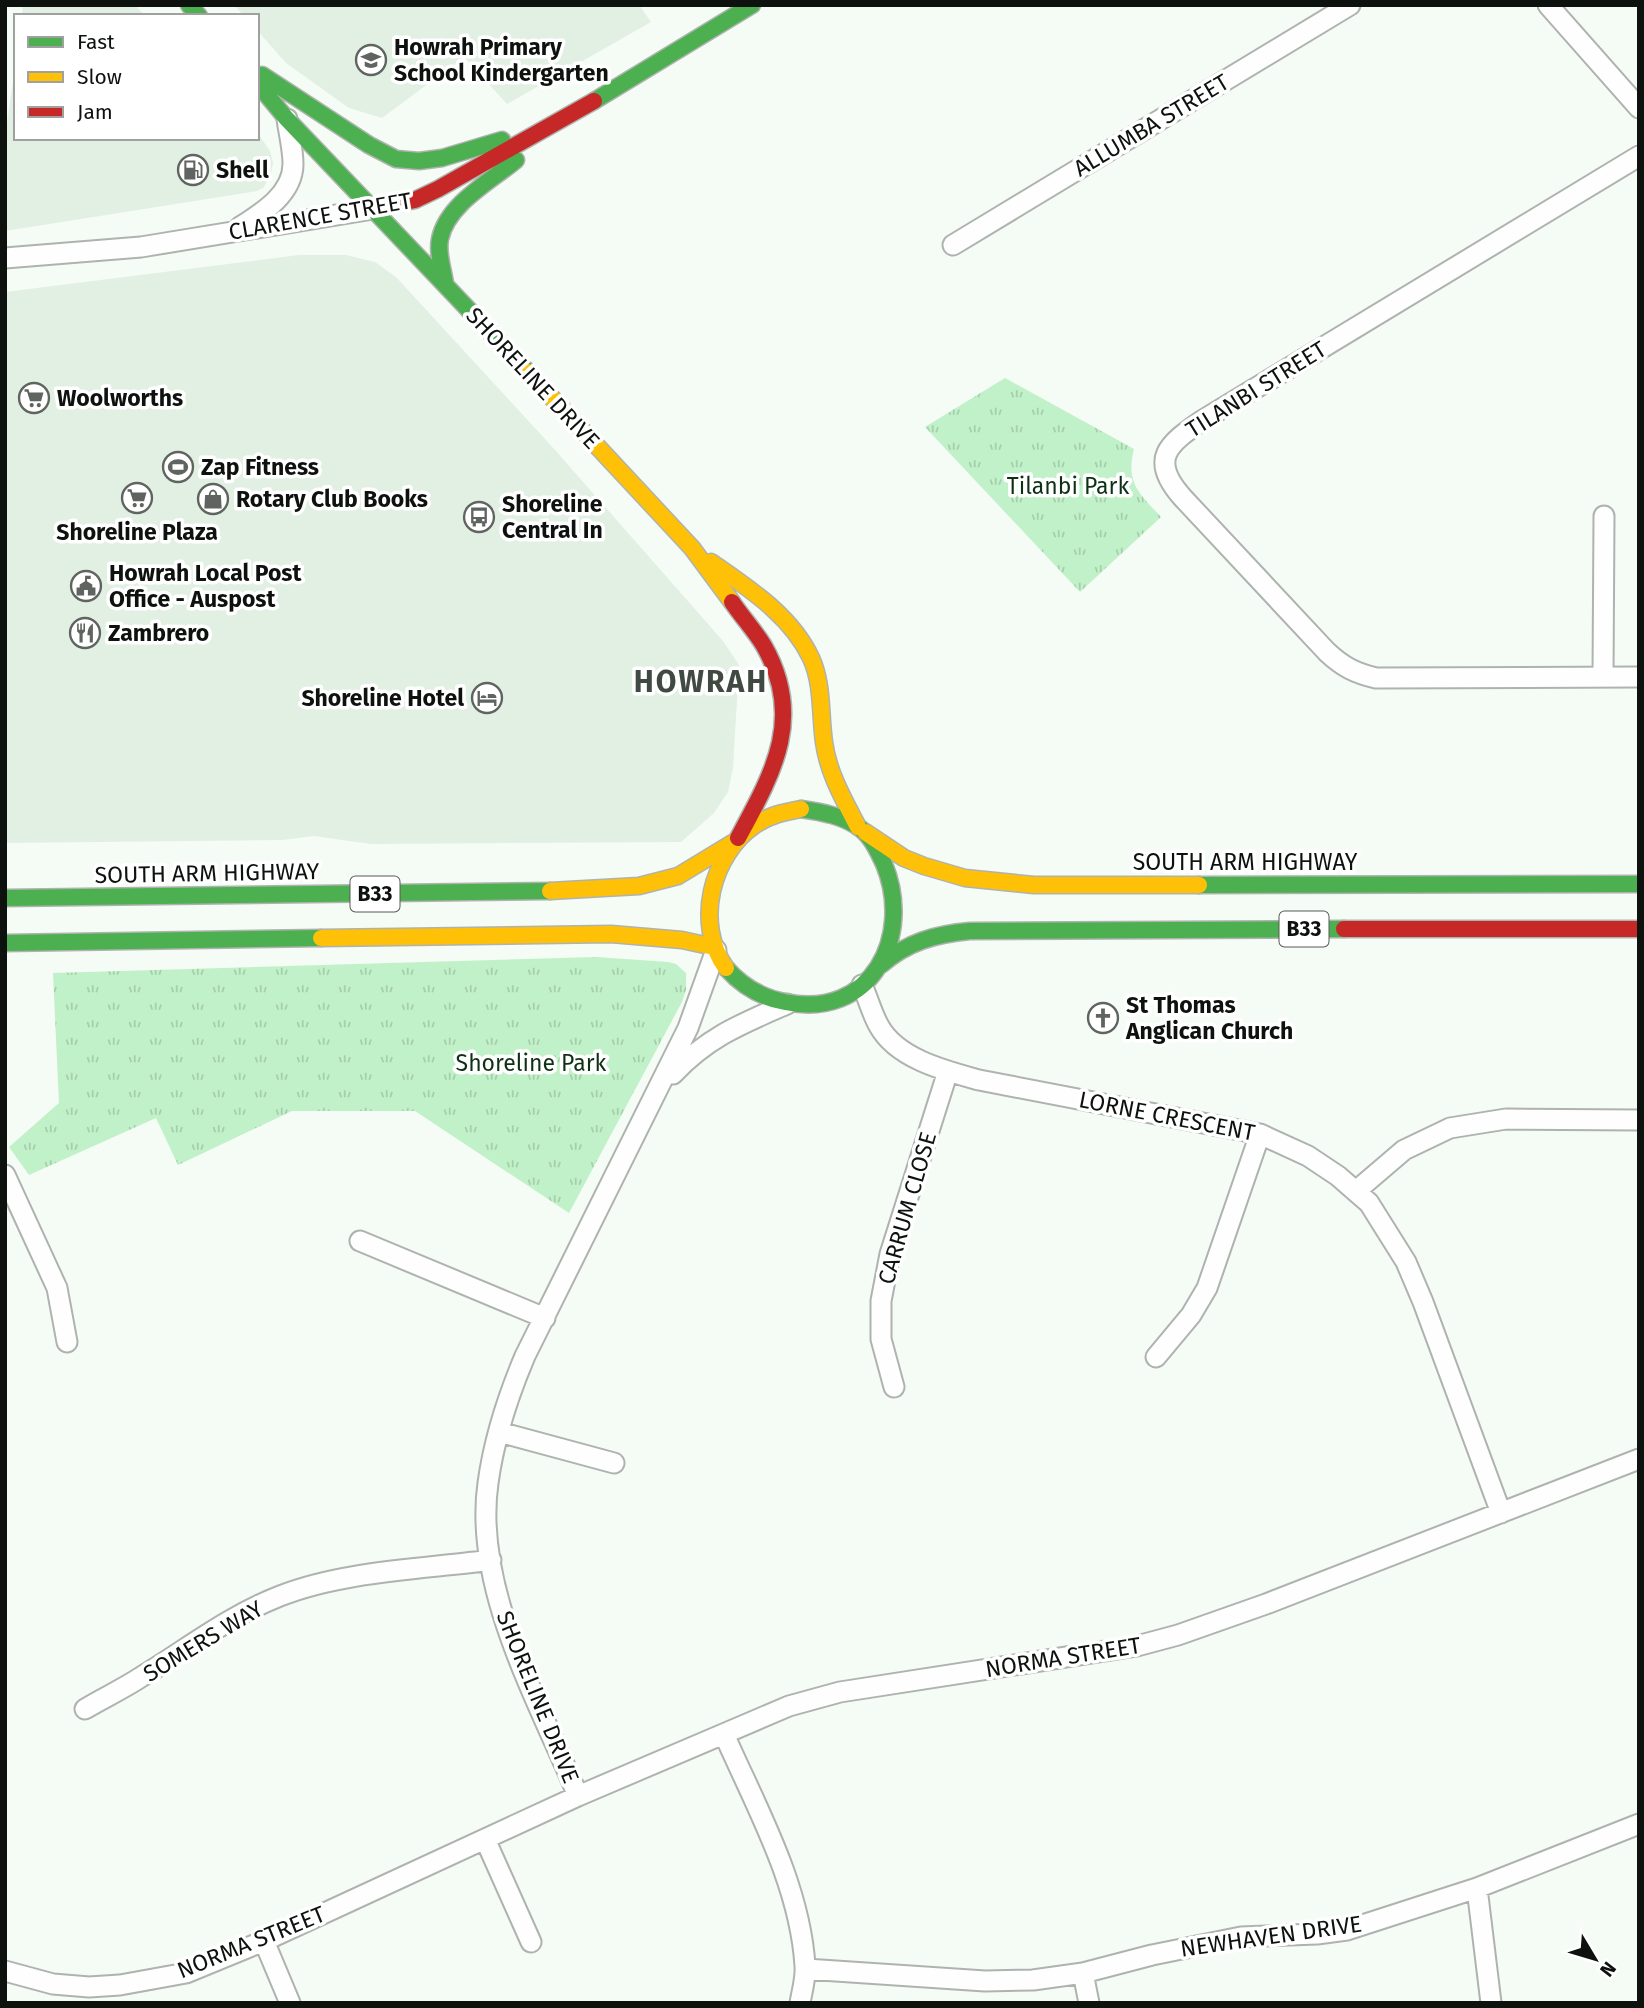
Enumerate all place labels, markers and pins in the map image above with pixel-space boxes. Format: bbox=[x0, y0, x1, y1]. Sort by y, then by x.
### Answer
place label: Howrah Primary School Kindergarten bbox=[394, 33, 609, 87]
school or university icon: Howrah Primary School Kindergarten bbox=[354, 43, 388, 77]
fuel station icon: Shell bbox=[176, 153, 210, 187]
place label: Shell bbox=[216, 156, 269, 184]
supermarket icon: Woolworths bbox=[17, 381, 51, 415]
place label: Woolworths bbox=[57, 384, 183, 412]
sports icon: Zap Fitness bbox=[161, 450, 195, 484]
place label: Zap Fitness bbox=[201, 453, 319, 481]
supermarket icon: Shoreline Plaza bbox=[120, 481, 154, 515]
shop icon: Rotary Club Books bbox=[196, 482, 230, 516]
place label: Rotary Club Books bbox=[236, 485, 428, 513]
place label: Shoreline Central In bbox=[502, 490, 603, 544]
bus stop icon: Shoreline Central In bbox=[462, 500, 496, 534]
place label: Shoreline Plaza bbox=[56, 518, 218, 546]
place label: Howrah Local Post Office - Auspost bbox=[109, 559, 302, 613]
public building icon: Howrah Local Post Office - Auspost bbox=[69, 569, 103, 603]
restaurant icon: Zambrero bbox=[68, 616, 102, 650]
place label: Zambrero bbox=[108, 619, 209, 647]
hotel icon: Shoreline Hotel bbox=[470, 681, 504, 715]
place label: Shoreline Hotel bbox=[301, 684, 464, 712]
place label: St Thomas Anglican Church bbox=[1125, 991, 1293, 1045]
church icon: St Thomas Anglican Church bbox=[1086, 1001, 1120, 1035]

